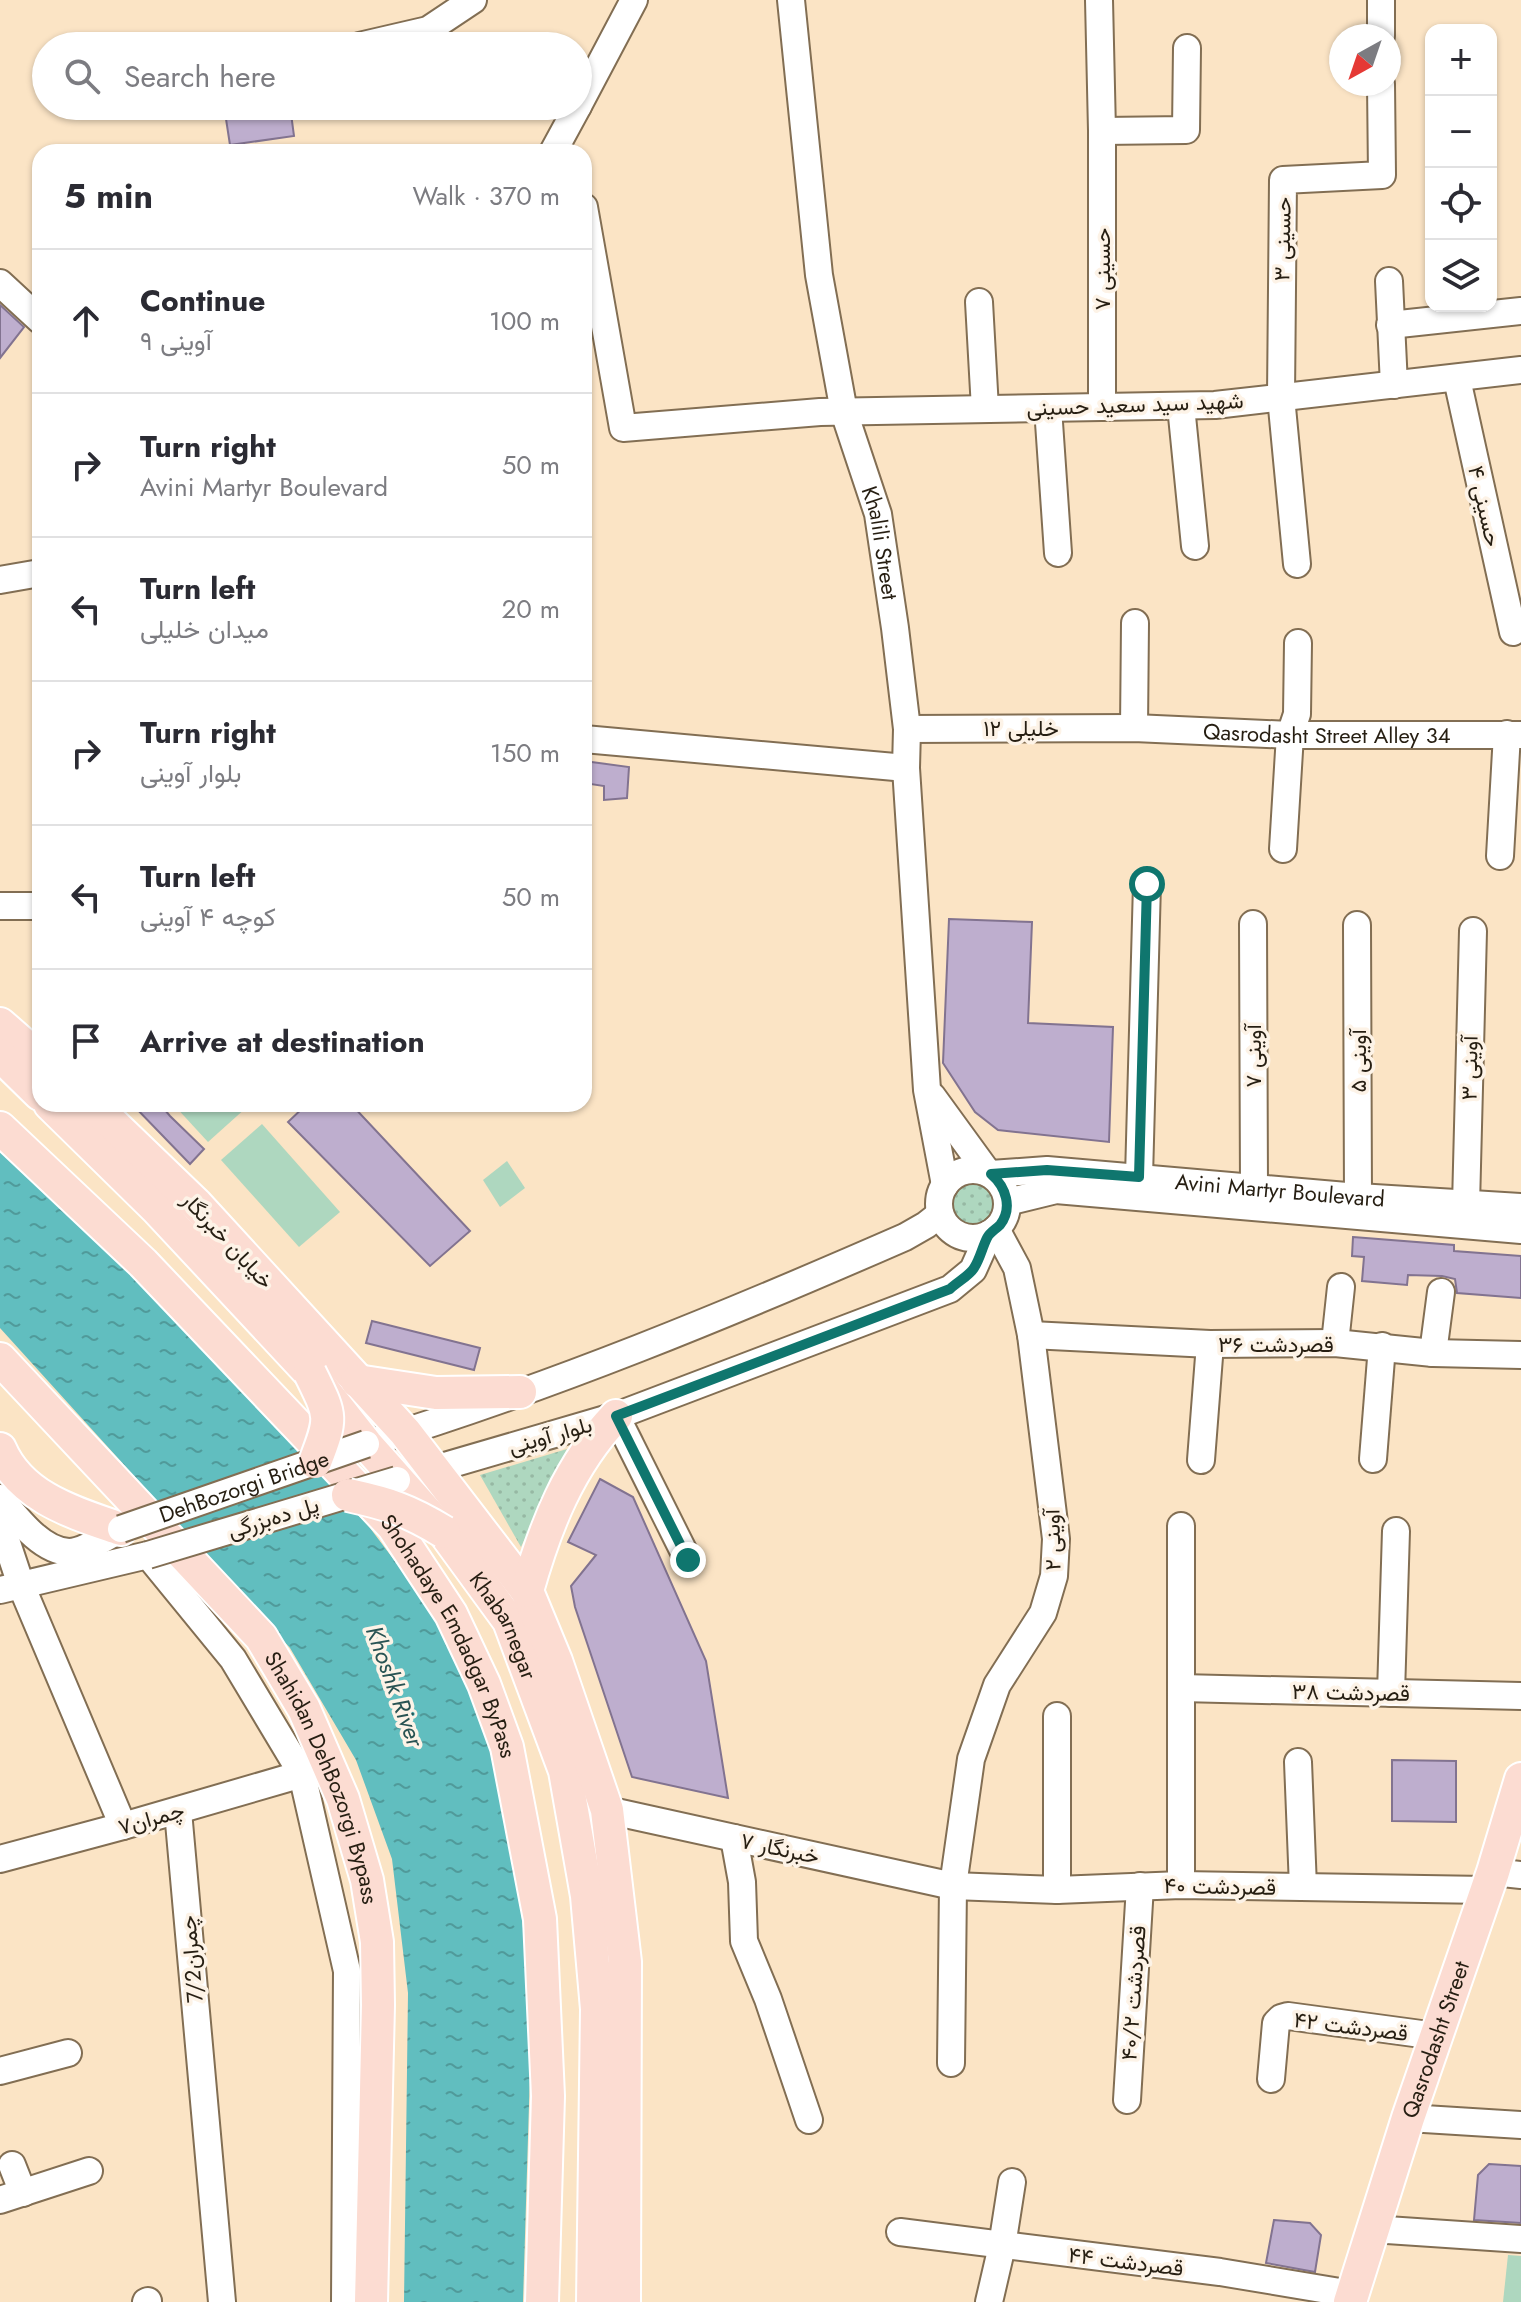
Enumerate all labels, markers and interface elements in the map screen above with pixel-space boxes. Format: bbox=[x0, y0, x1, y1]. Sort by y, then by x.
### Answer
north arrow bbox=[1329, 24, 1401, 96]
map controls bbox=[1425, 24, 1497, 312]
button: + bbox=[1425, 24, 1497, 96]
search box bbox=[32, 32, 592, 120]
icon: search bbox=[60, 54, 104, 98]
text: Search here bbox=[124, 55, 276, 98]
button: − bbox=[1425, 96, 1497, 168]
button: locate bbox=[1425, 168, 1497, 240]
text: 5 min bbox=[64, 172, 153, 221]
text: Walk · 370 m bbox=[412, 177, 560, 215]
street label: ۳ حسینی bbox=[1265, 197, 1299, 281]
street label: ۷ حسینی bbox=[1086, 228, 1118, 310]
button: layers bbox=[1425, 240, 1497, 312]
text: Continue bbox=[140, 279, 266, 322]
icon: ahead bbox=[64, 299, 108, 343]
text: 100 m bbox=[489, 302, 560, 340]
text: ۹ آوینی bbox=[140, 322, 212, 360]
street label: شهید سید سعید حسینی bbox=[1026, 384, 1244, 424]
text: Turn right bbox=[140, 425, 276, 468]
icon: right bbox=[64, 443, 108, 487]
text: 50 m bbox=[502, 446, 560, 484]
street label: ۴ حسینی bbox=[1460, 462, 1510, 550]
text: Avini Martyr Boulevard bbox=[140, 468, 388, 506]
street label: Khalili Street bbox=[854, 482, 907, 603]
text: Turn left bbox=[140, 567, 255, 610]
icon: left bbox=[64, 587, 108, 631]
text: 20 m bbox=[502, 590, 560, 628]
text: میدان خلیلی bbox=[140, 610, 269, 648]
text: Turn right bbox=[140, 711, 276, 754]
street label: ۱۲ خلیلی bbox=[983, 712, 1059, 744]
street label: Qasrodasht Street Alley 34 bbox=[1202, 715, 1451, 751]
icon: right bbox=[64, 731, 108, 775]
text: 150 m bbox=[490, 734, 560, 772]
text: بلوار آوینی bbox=[140, 754, 242, 792]
text: Turn left bbox=[140, 855, 255, 898]
route start bbox=[1129, 866, 1165, 902]
icon: left bbox=[64, 875, 108, 919]
text: 50 m bbox=[502, 878, 560, 916]
text: کوچه ۴ آوینی bbox=[140, 898, 276, 936]
icon: arrive bbox=[64, 1019, 108, 1063]
text: Arrive at destination bbox=[140, 1020, 425, 1063]
street label: ۷ آوینی bbox=[1237, 1023, 1269, 1087]
street label: ۵ آوینی bbox=[1342, 1028, 1374, 1093]
street label: ۳ آوینی bbox=[1452, 1034, 1486, 1101]
street label: Avini Martyr Boulevard bbox=[1174, 1165, 1386, 1215]
street label: خیابان خبرنگار bbox=[174, 1184, 281, 1296]
street label: ۳۶ قصردشت bbox=[1218, 1328, 1334, 1360]
street label: بلوار آوینی bbox=[504, 1408, 596, 1462]
street label: DehBozorgi Bridge bbox=[155, 1442, 333, 1531]
street label: پل ده‌بزرگی bbox=[223, 1488, 323, 1546]
street label: Shohadaye Emdadgar ByPass bbox=[373, 1507, 525, 1761]
street label: ۲ آوینی bbox=[1035, 1507, 1069, 1571]
route end bbox=[670, 1542, 706, 1578]
street label: Khabarnegar bbox=[462, 1565, 545, 1684]
water label: Khoshk River bbox=[357, 1621, 434, 1753]
street label: Shahidan DehBozorgi Bypass bbox=[257, 1645, 387, 1906]
street label: ۳۸ قصردشت bbox=[1292, 1675, 1410, 1709]
street label: چمران۷ bbox=[114, 1793, 188, 1843]
street label: ۷ خبرنگار bbox=[738, 1824, 822, 1872]
street label: ۴۰ قصردشت bbox=[1163, 1869, 1277, 1903]
street label: 7/2چمران bbox=[171, 1914, 211, 2004]
street label: ۴۰/۲ قصردشت bbox=[1112, 1924, 1154, 2062]
street label: Qasrodasht Street bbox=[1393, 1956, 1477, 2122]
street label: ۴۲ قصردشت bbox=[1292, 2003, 1410, 2049]
street label: ۴۴ قصردشت bbox=[1067, 2238, 1185, 2284]

